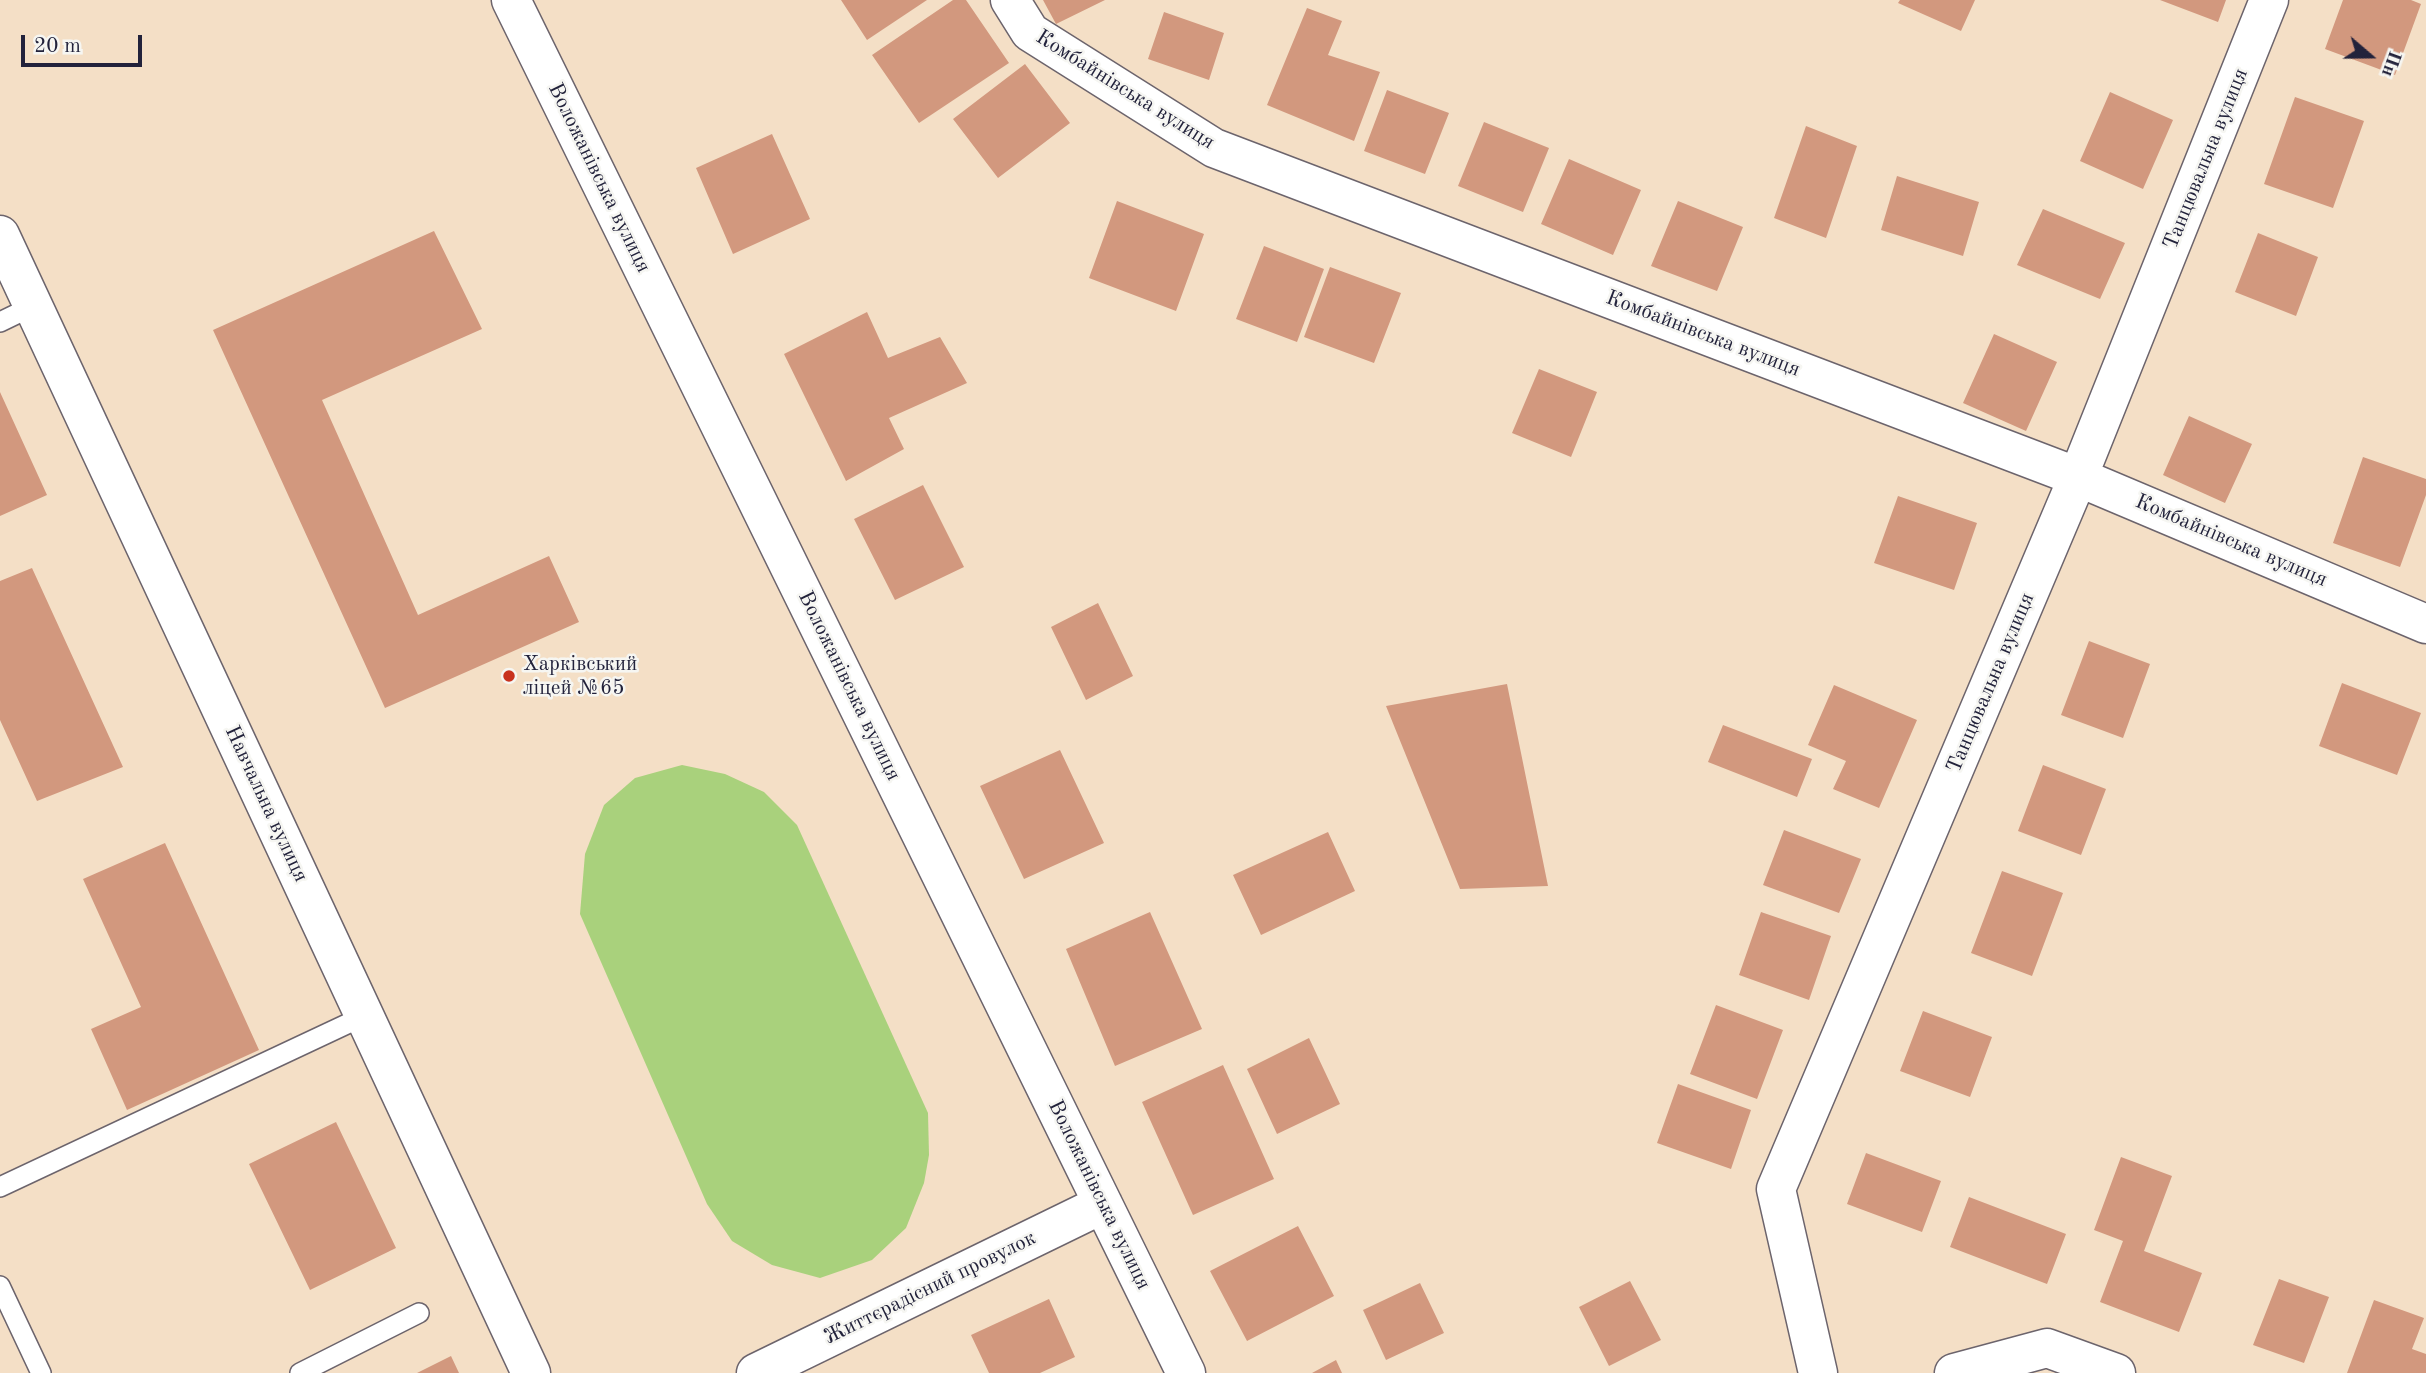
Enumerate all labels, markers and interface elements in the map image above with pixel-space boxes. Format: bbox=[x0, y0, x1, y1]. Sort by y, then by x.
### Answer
scale bar bbox=[24, 21, 145, 65]
north arrow bbox=[2335, 21, 2405, 91]
street label: Комбайнівська вулиця bbox=[1031, 25, 1219, 155]
text: 20 m bbox=[34, 36, 81, 57]
text: Пн bbox=[2377, 48, 2404, 79]
street label: Танцювальна вулиця bbox=[2158, 65, 2254, 253]
street label: Воложанівська вулиця bbox=[542, 79, 656, 277]
street label: Комбайнівська вулиця bbox=[1602, 285, 1804, 383]
street label: Комбайнівська вулиця bbox=[2131, 489, 2331, 593]
street label: Воложанівська вулиця bbox=[792, 587, 906, 785]
street label: Танцювальна вулиця bbox=[1942, 589, 2040, 777]
place label: Харківський ліцей №65 bbox=[523, 651, 637, 701]
marker: Харківський ліцей №65 bbox=[501, 668, 517, 684]
street label: Навчальна вулиця bbox=[219, 722, 313, 886]
street label: Воложанівська вулиця bbox=[1042, 1096, 1156, 1294]
street label: Життєрадісний провулок bbox=[820, 1226, 1040, 1350]

